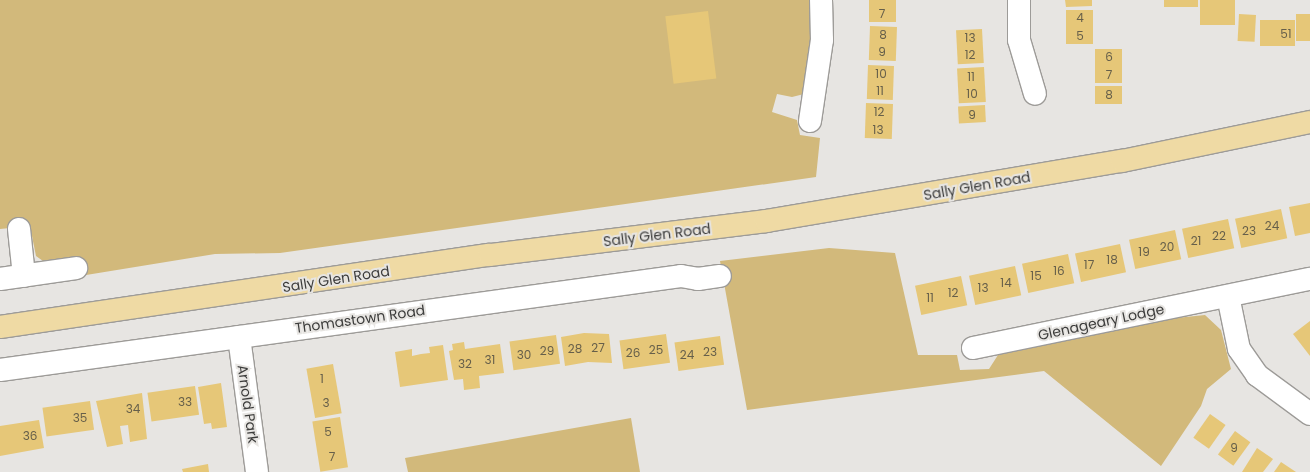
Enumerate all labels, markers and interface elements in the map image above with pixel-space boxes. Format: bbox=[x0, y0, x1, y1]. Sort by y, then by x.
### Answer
house number: 7 bbox=[879, 7, 885, 21]
house number: 4 bbox=[1076, 11, 1084, 25]
house number: 51 bbox=[1280, 27, 1292, 41]
house number: 8 bbox=[879, 28, 887, 42]
house number: 5 bbox=[1076, 29, 1084, 43]
house number: 13 bbox=[965, 31, 975, 45]
house number: 9 bbox=[878, 45, 886, 59]
house number: 12 bbox=[965, 48, 975, 62]
house number: 6 bbox=[1105, 50, 1113, 64]
house number: 10 bbox=[875, 67, 887, 81]
house number: 7 bbox=[1106, 68, 1112, 82]
house number: 11 bbox=[967, 70, 975, 84]
house number: 11 bbox=[876, 84, 884, 98]
house number: 10 bbox=[966, 87, 978, 101]
house number: 8 bbox=[1105, 88, 1113, 102]
house number: 12 bbox=[874, 105, 884, 119]
house number: 9 bbox=[968, 108, 976, 122]
house number: 13 bbox=[873, 123, 883, 137]
street label: Sally Glen Road bbox=[922, 168, 1032, 204]
house number: 24 bbox=[1265, 219, 1279, 233]
street label: Sally Glen Road bbox=[602, 220, 712, 250]
house number: 23 bbox=[1242, 224, 1256, 238]
house number: 22 bbox=[1212, 229, 1226, 243]
house number: 21 bbox=[1191, 234, 1201, 248]
house number: 20 bbox=[1160, 240, 1174, 254]
house number: 19 bbox=[1138, 245, 1150, 259]
house number: 18 bbox=[1106, 253, 1118, 267]
house number: 17 bbox=[1084, 258, 1094, 272]
street label: Sally Glen Road bbox=[281, 262, 391, 296]
house number: 16 bbox=[1053, 264, 1065, 278]
house number: 15 bbox=[1030, 269, 1042, 283]
house number: 14 bbox=[1000, 276, 1012, 290]
house number: 13 bbox=[978, 281, 988, 295]
house number: 12 bbox=[948, 286, 958, 300]
house number: 11 bbox=[926, 291, 934, 305]
street label: Glenageary Lodge bbox=[1036, 300, 1166, 344]
street label: Thomastown Road bbox=[294, 302, 426, 336]
house number: 27 bbox=[591, 341, 605, 355]
house number: 28 bbox=[568, 342, 582, 356]
house number: 25 bbox=[649, 343, 663, 357]
house number: 29 bbox=[540, 344, 554, 358]
house number: 23 bbox=[703, 345, 717, 359]
house number: 26 bbox=[626, 346, 640, 360]
house number: 30 bbox=[517, 348, 531, 362]
house number: 24 bbox=[680, 348, 694, 362]
house number: 31 bbox=[485, 353, 495, 367]
house number: 32 bbox=[458, 357, 472, 371]
street label: Arnold Park bbox=[234, 364, 262, 444]
house number: 1 bbox=[320, 372, 324, 386]
house number: 33 bbox=[178, 395, 192, 409]
house number: 3 bbox=[322, 396, 330, 410]
house number: 34 bbox=[126, 402, 140, 416]
house number: 35 bbox=[73, 411, 87, 425]
house number: 5 bbox=[324, 425, 332, 439]
house number: 36 bbox=[23, 429, 37, 443]
house number: 9 bbox=[1230, 441, 1238, 455]
house number: 7 bbox=[329, 450, 335, 464]

